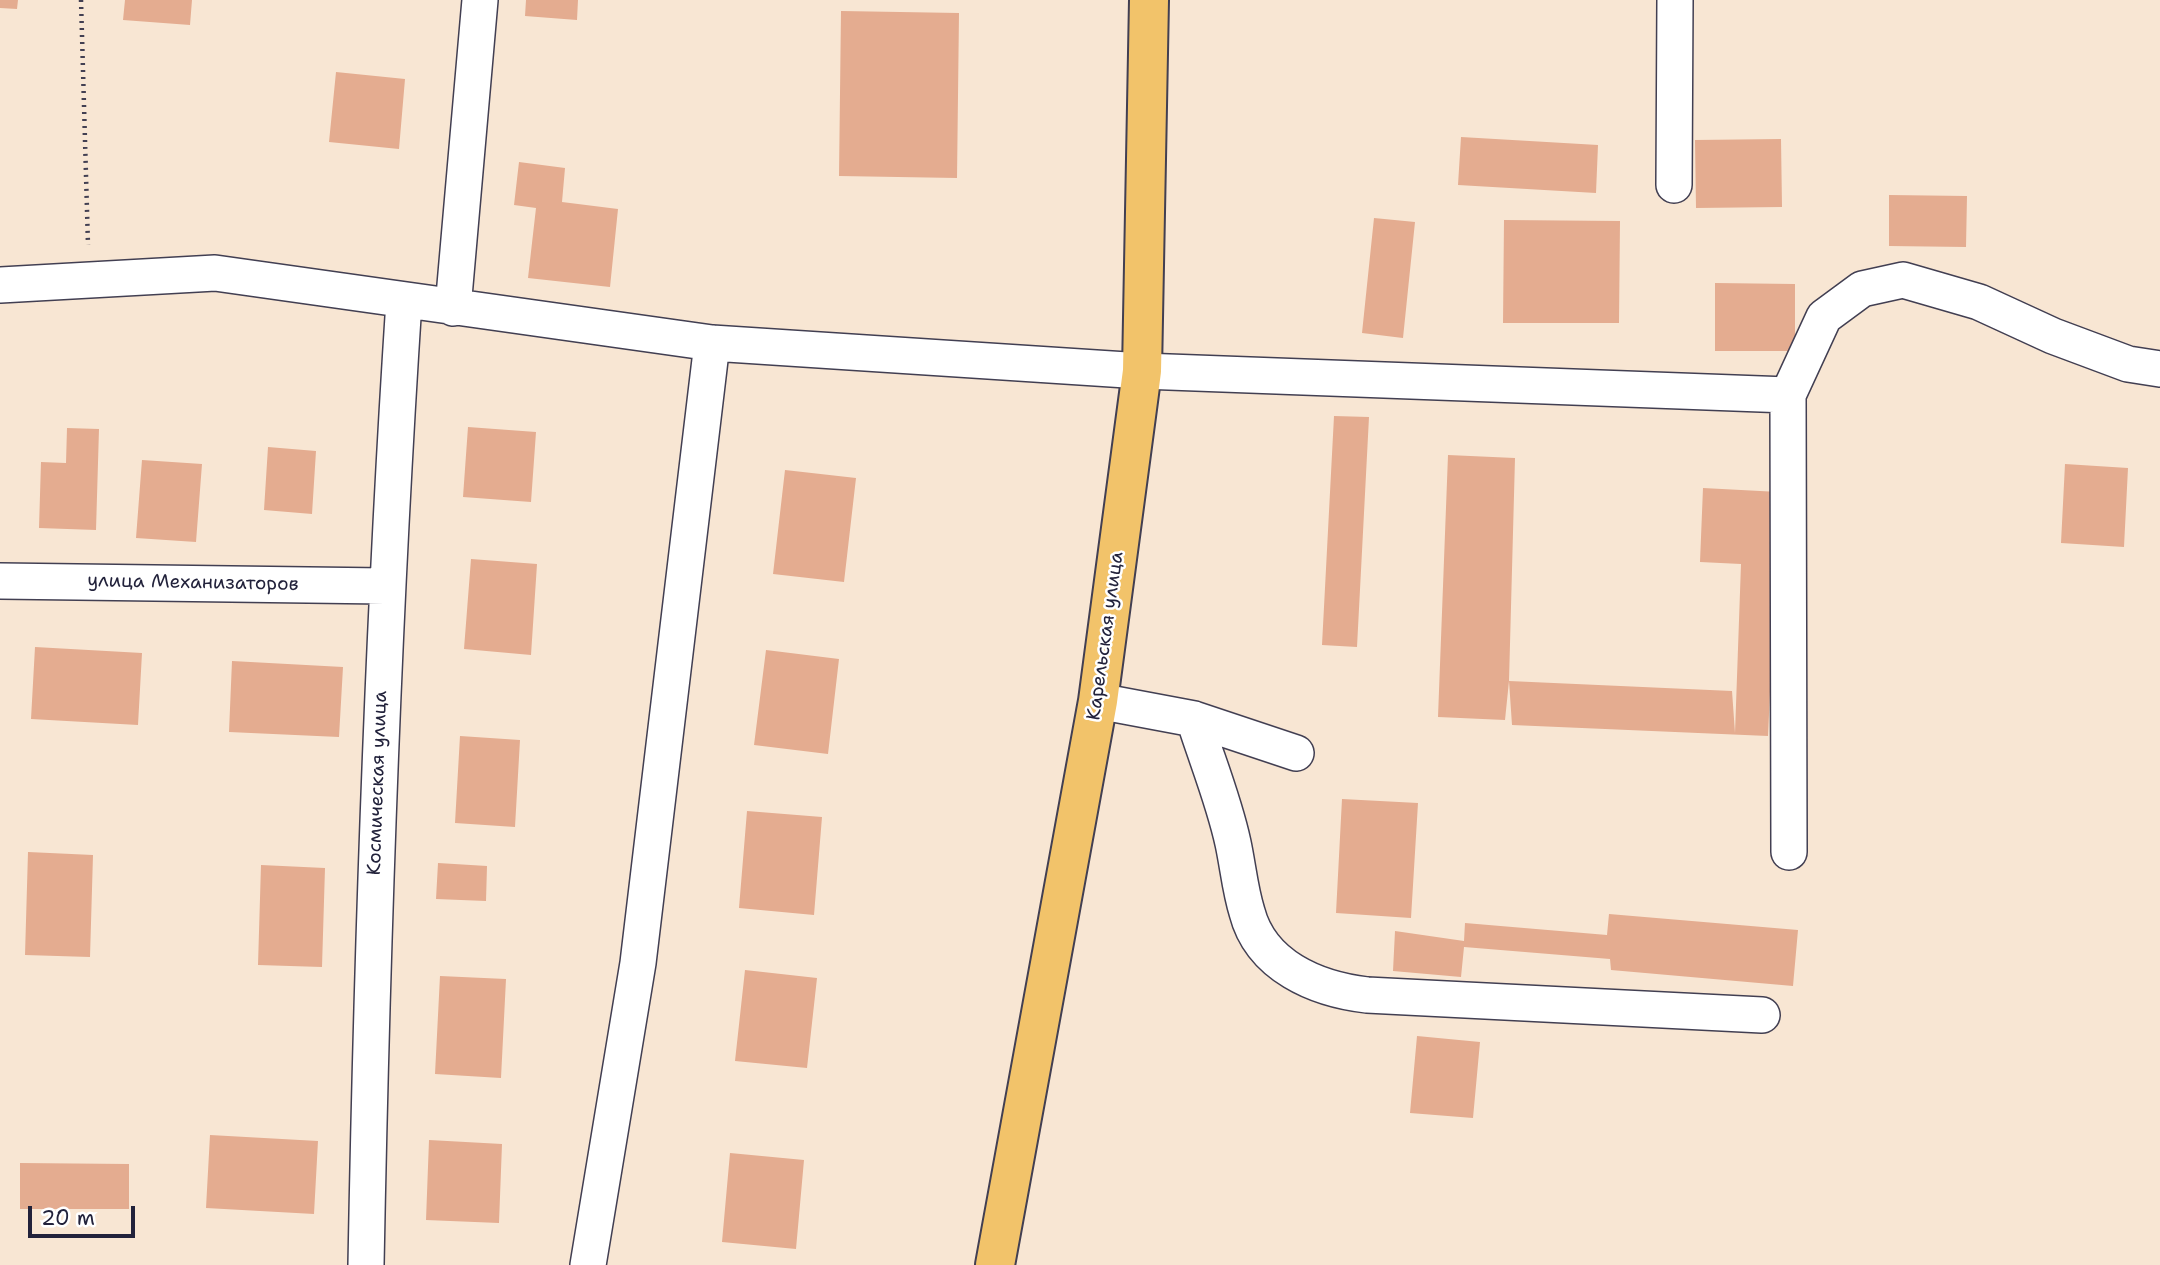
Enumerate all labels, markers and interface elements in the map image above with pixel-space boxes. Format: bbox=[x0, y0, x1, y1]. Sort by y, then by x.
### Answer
street label: Карельская улица bbox=[1083, 550, 1129, 722]
street label: улица Механизаторов bbox=[87, 570, 299, 596]
street label: Космическая улица bbox=[363, 690, 393, 876]
scale bar bbox=[32, 1192, 138, 1236]
text: 20 m bbox=[41, 1204, 95, 1232]

